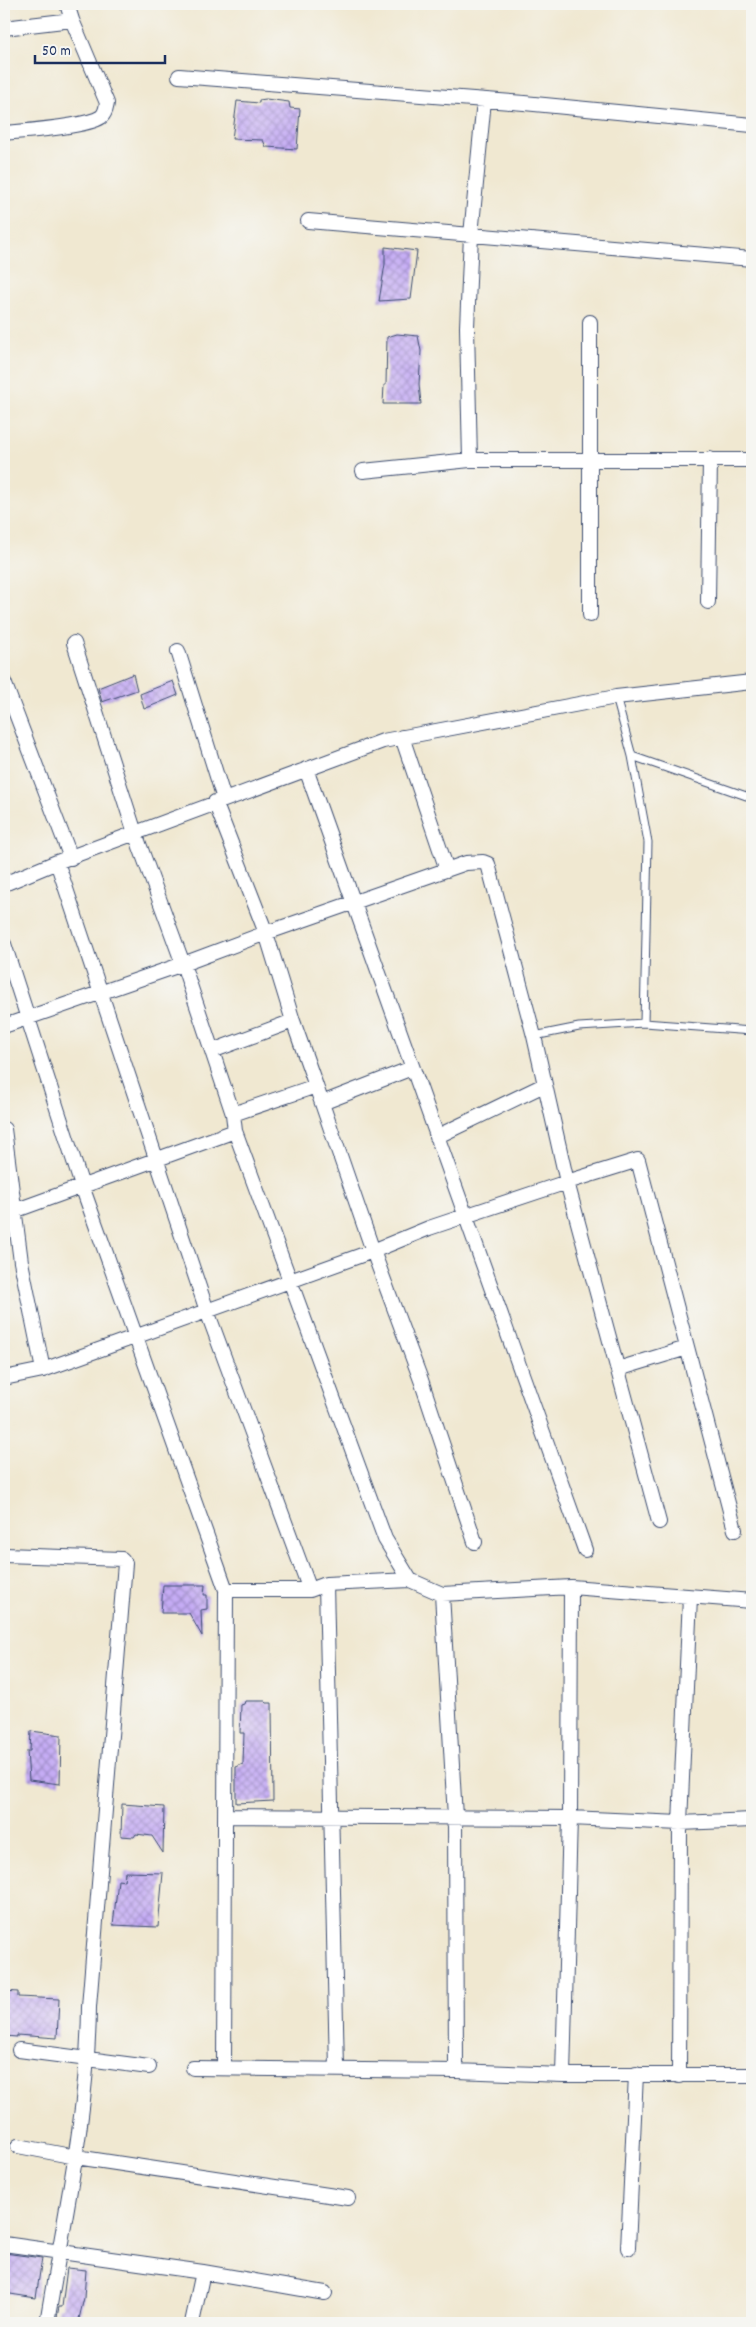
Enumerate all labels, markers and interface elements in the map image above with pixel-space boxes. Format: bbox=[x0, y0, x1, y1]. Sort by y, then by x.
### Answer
scale bar bbox=[35, 32, 165, 64]
text: 50 m bbox=[42, 41, 71, 63]

